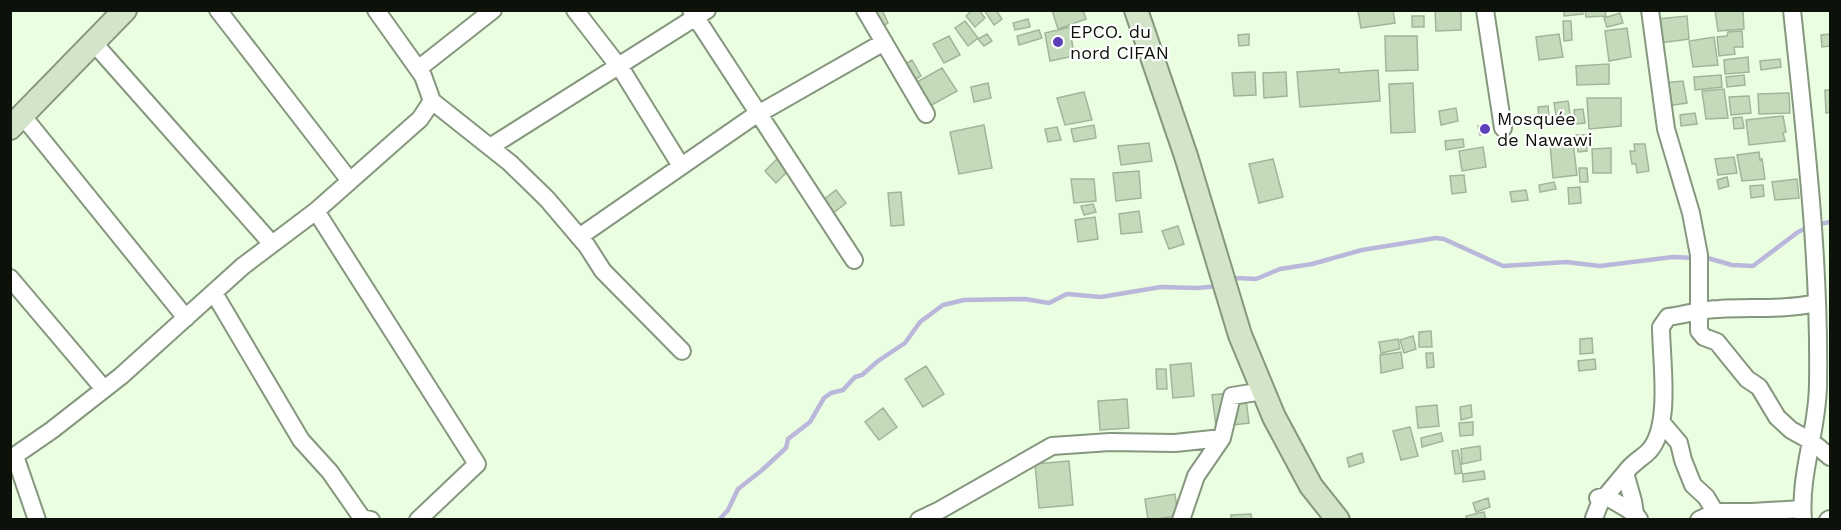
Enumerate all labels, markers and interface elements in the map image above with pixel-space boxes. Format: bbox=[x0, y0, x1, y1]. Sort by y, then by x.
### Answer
place label: EPCO. du nord CIFAN bbox=[1070, 21, 1169, 63]
marker: EPCO. du nord CIFAN bbox=[1051, 35, 1065, 49]
place label: Mosquée de Nawawi bbox=[1497, 108, 1593, 150]
marker: Mosquée de Nawawi bbox=[1478, 122, 1492, 136]

